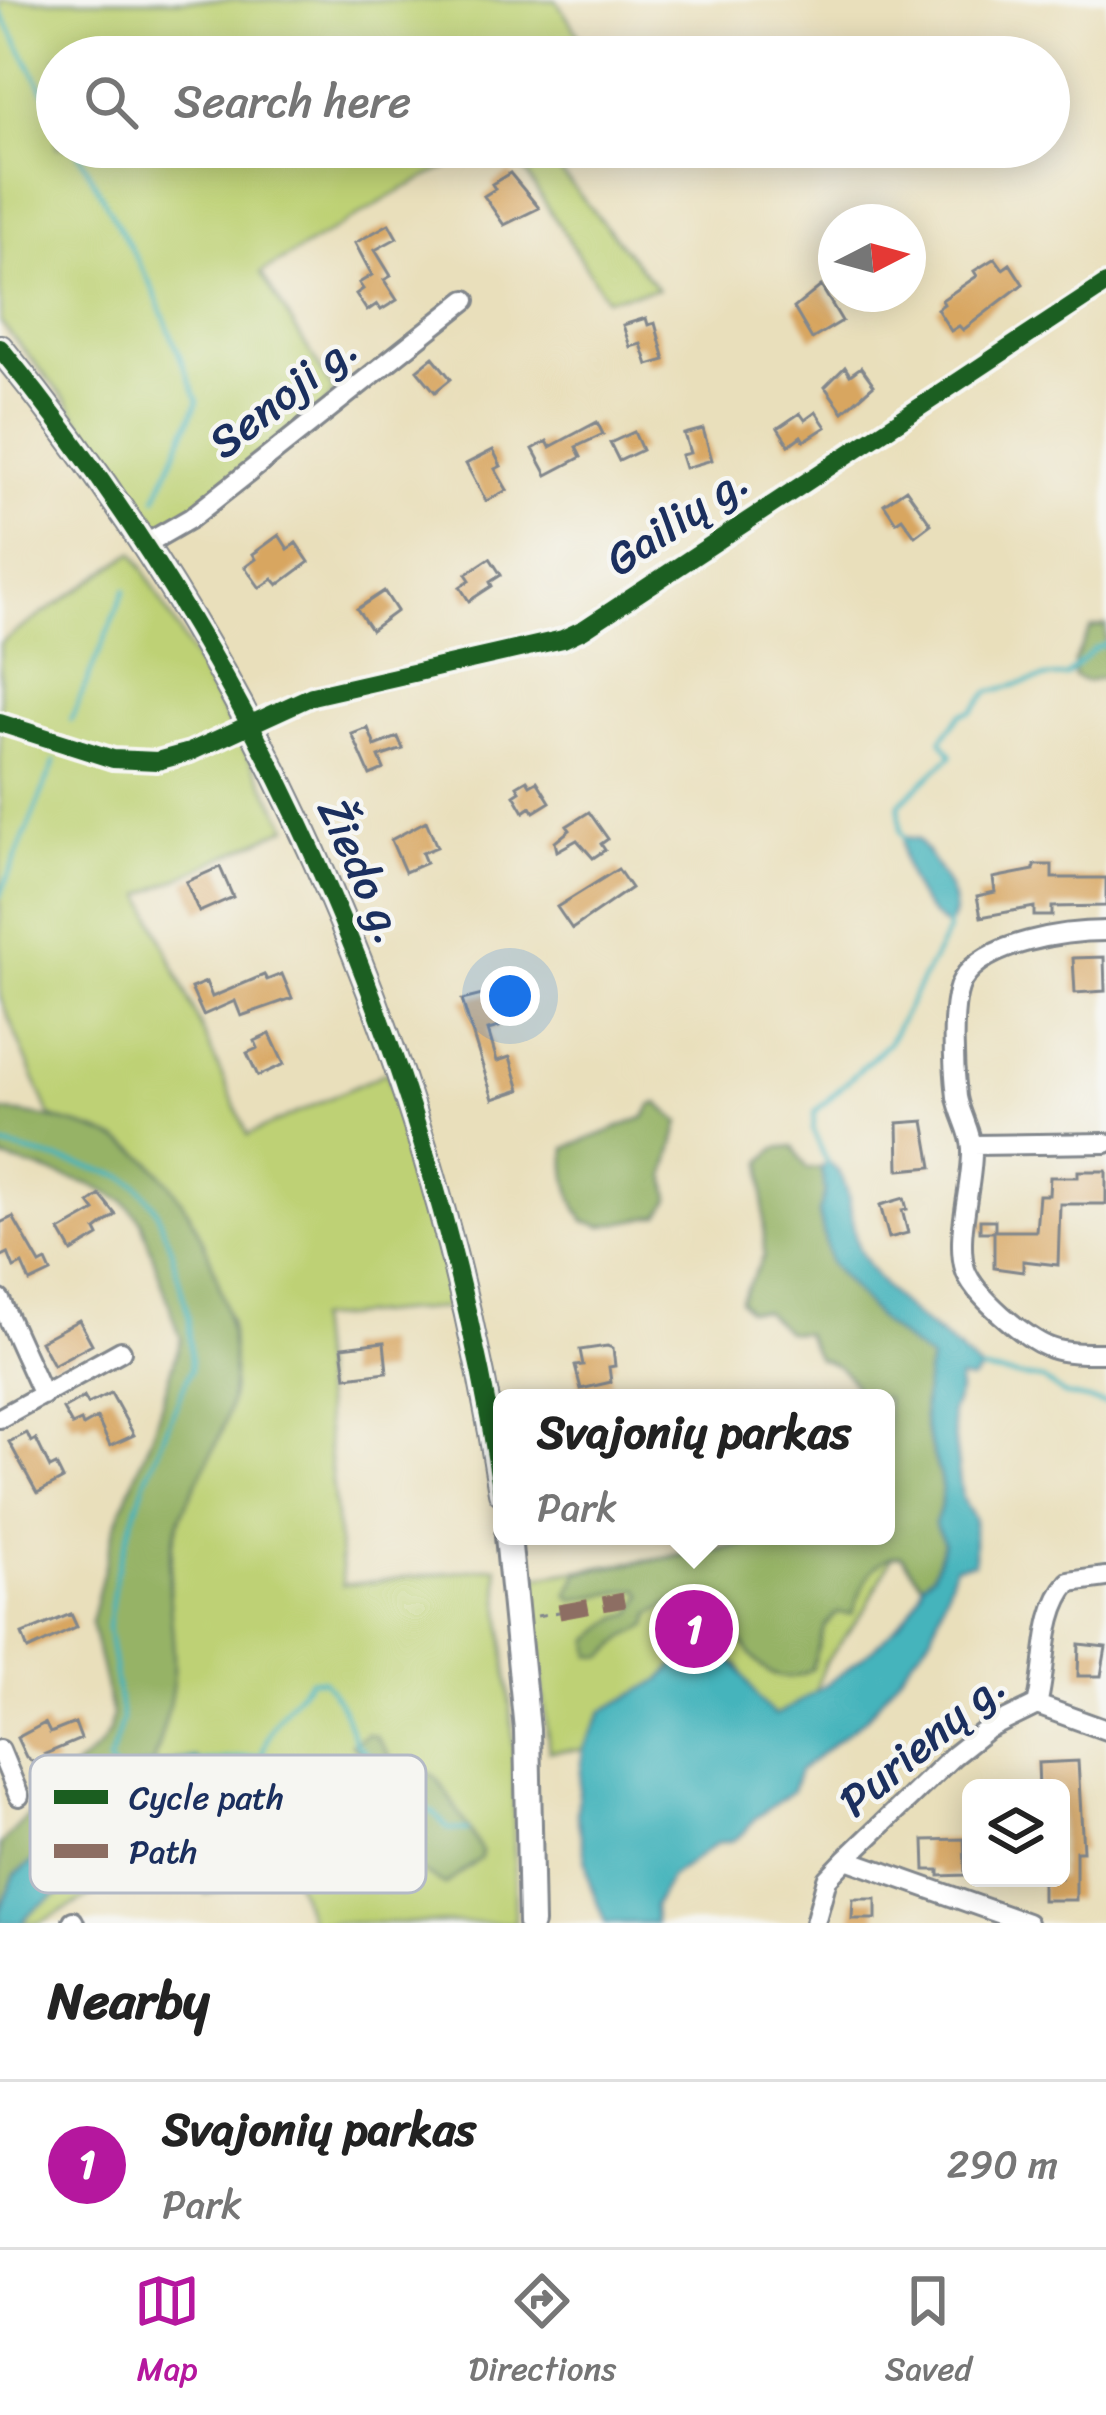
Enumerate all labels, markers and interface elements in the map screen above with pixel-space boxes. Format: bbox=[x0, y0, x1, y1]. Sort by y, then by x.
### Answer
search box bbox=[36, 36, 1070, 168]
text: Search here bbox=[174, 62, 411, 142]
icon: search bbox=[78, 69, 144, 135]
north arrow bbox=[818, 204, 926, 312]
street label: Senoji g. bbox=[190, 310, 376, 480]
street label: Gailių g. bbox=[588, 442, 766, 598]
street label: Žiedo g. bbox=[294, 784, 430, 958]
your location bbox=[480, 966, 540, 1026]
popup bbox=[493, 1389, 895, 1545]
text: Svajonių parkas bbox=[537, 1393, 851, 1473]
text: Park bbox=[537, 1473, 617, 1542]
pin: 1 bbox=[655, 1584, 733, 1674]
street label: Purienų g. bbox=[820, 1648, 1024, 1838]
legend bbox=[30, 1755, 426, 1893]
text: Cycle path bbox=[129, 1769, 284, 1827]
map controls bbox=[962, 1779, 1070, 1887]
button: layers bbox=[962, 1779, 1070, 1887]
text: Path bbox=[129, 1823, 197, 1881]
text: Nearby bbox=[48, 1956, 209, 2046]
text: Svajonių parkas bbox=[162, 2090, 476, 2170]
text: 1 bbox=[79, 2130, 95, 2199]
text: 290 m bbox=[947, 2130, 1058, 2199]
text: Park bbox=[162, 2170, 242, 2239]
tab: Map bbox=[134, 2268, 200, 2398]
tab: Directions bbox=[469, 2268, 616, 2398]
tab: Saved bbox=[885, 2268, 972, 2398]

